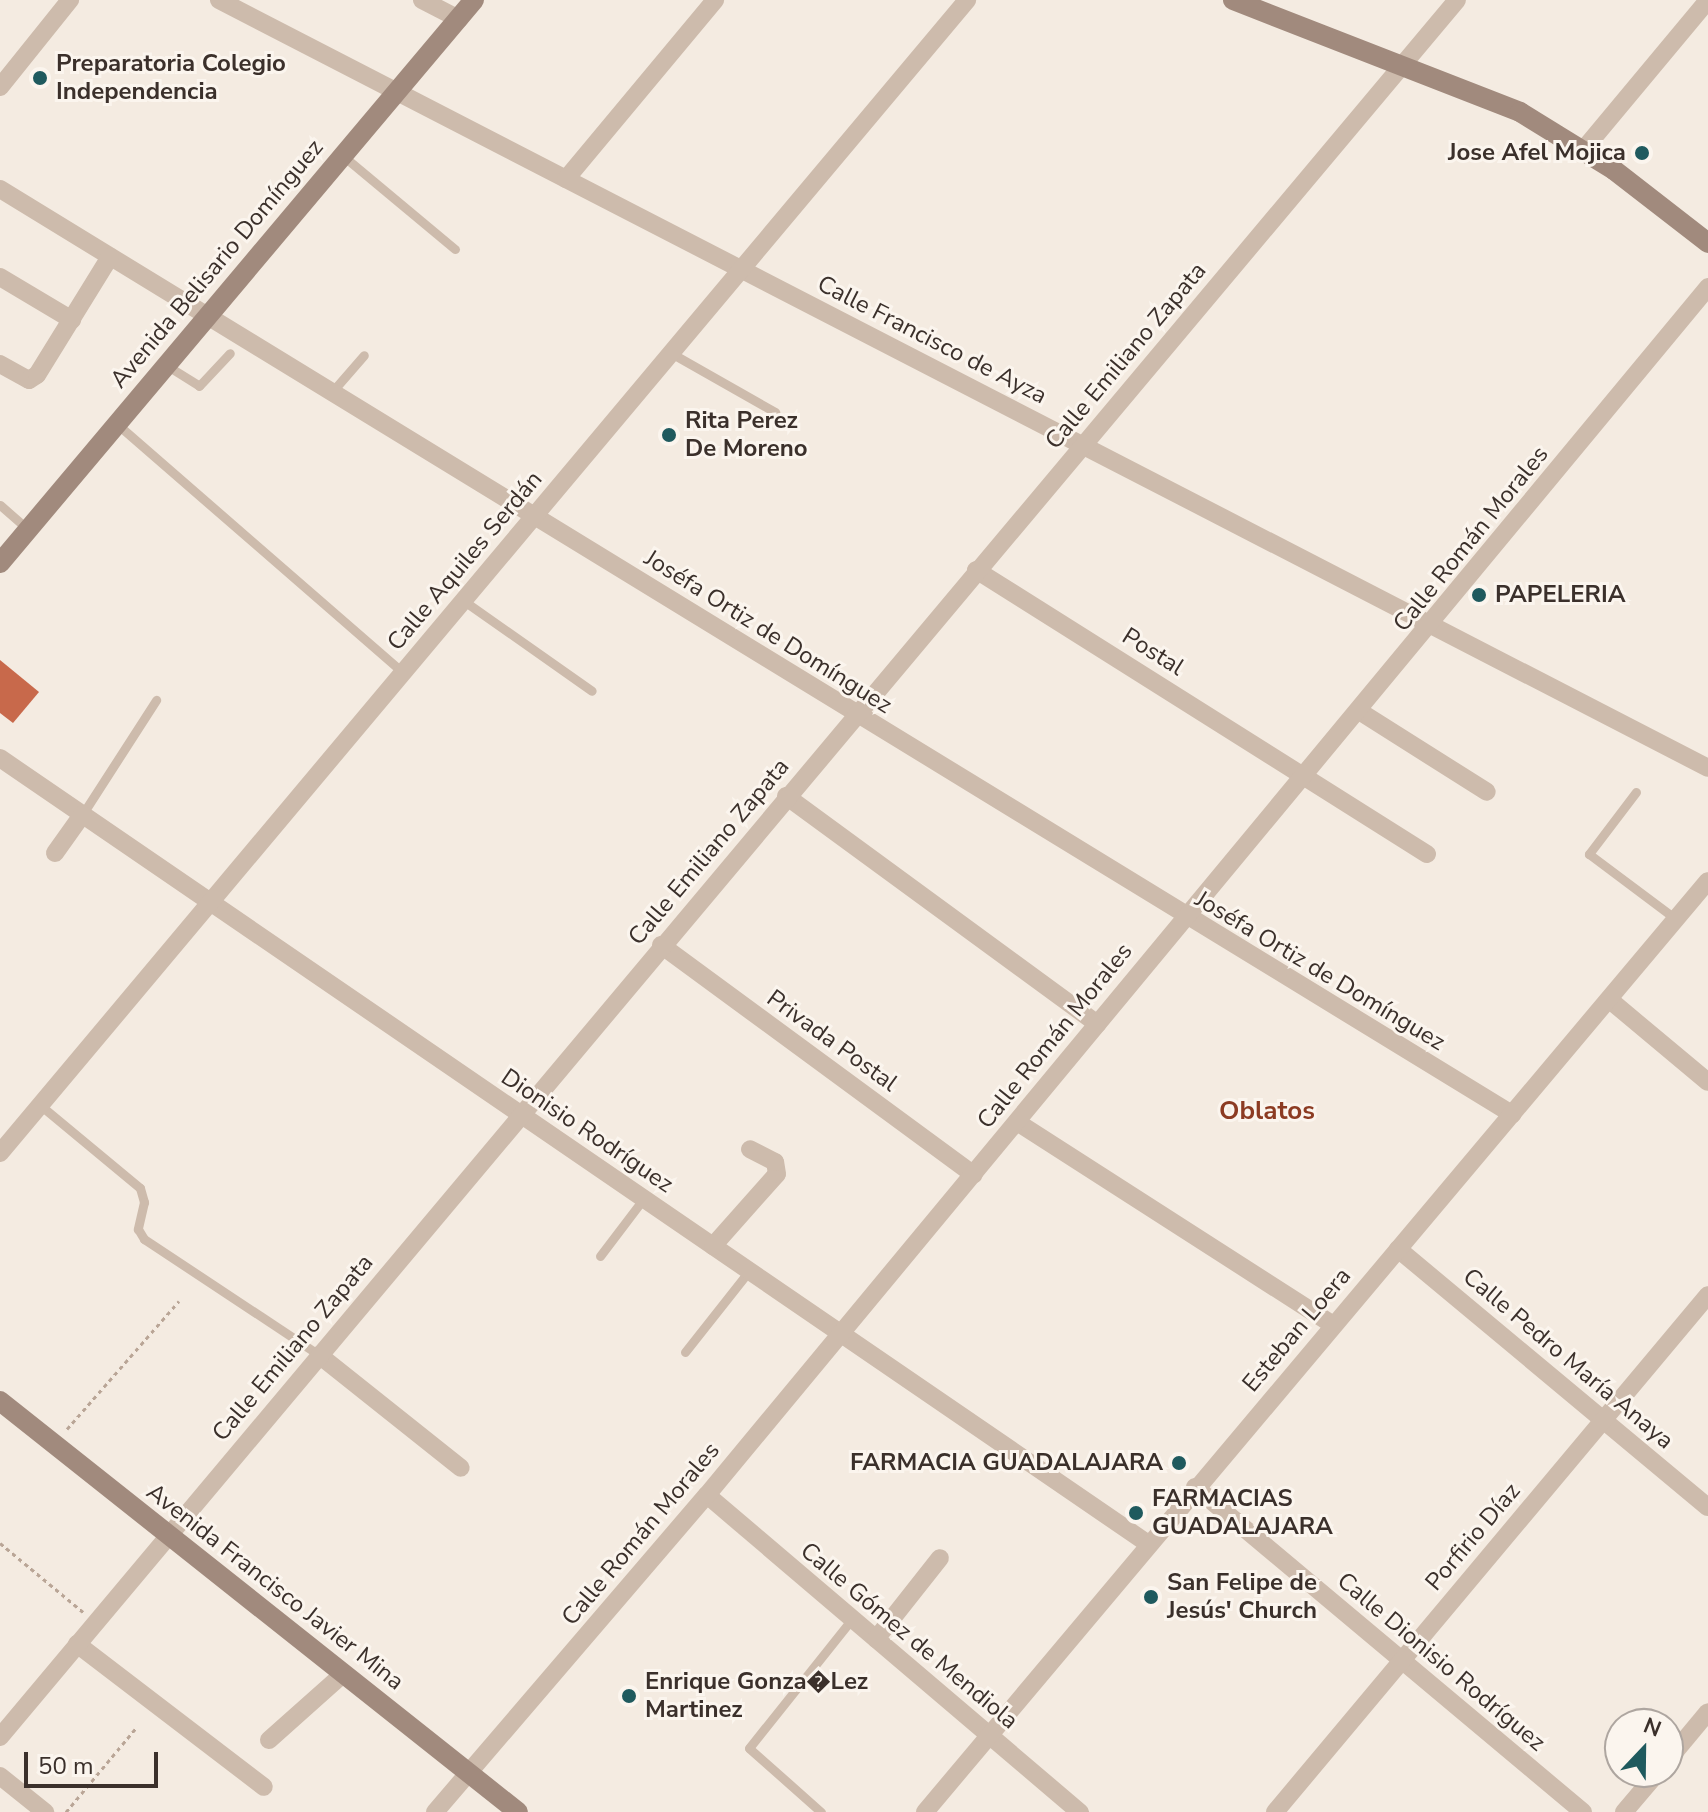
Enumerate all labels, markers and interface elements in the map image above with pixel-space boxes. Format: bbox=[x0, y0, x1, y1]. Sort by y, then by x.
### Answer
place label: Preparatoria Colegio Independencia bbox=[56, 50, 286, 106]
marker: Preparatoria Colegio Independencia bbox=[31, 69, 49, 87]
street label: Avenida Belisario Domínguez bbox=[104, 134, 330, 394]
place label: Jose Afel Mojica bbox=[1448, 139, 1626, 167]
marker: Jose Afel Mojica bbox=[1633, 144, 1651, 162]
street label: Calle Emiliano Zapata bbox=[1040, 257, 1212, 455]
street label: Calle Francisco de Ayza bbox=[813, 270, 1051, 410]
place label: Rita Perez De Moreno bbox=[685, 407, 808, 463]
marker: Rita Perez De Moreno bbox=[660, 426, 678, 444]
street label: Calle Román Morales bbox=[1387, 441, 1555, 637]
street label: Calle Aquiles Serdán bbox=[381, 465, 549, 657]
street label: Joséfa Ortiz de Domínguez bbox=[639, 544, 897, 720]
place label: PAPELERIA bbox=[1495, 581, 1626, 609]
marker: PAPELERIA bbox=[1470, 586, 1488, 604]
street label: Postal bbox=[1117, 622, 1189, 682]
street label: Calle Emiliano Zapata bbox=[623, 753, 795, 951]
street label: Joséfa Ortiz de Domínguez bbox=[1190, 885, 1450, 1057]
street label: Calle Román Morales bbox=[971, 938, 1139, 1134]
street label: Privada Postal bbox=[761, 984, 903, 1098]
street label: Dionisio Rodríguez bbox=[496, 1063, 678, 1199]
district label: Oblatos bbox=[1219, 1095, 1315, 1127]
street label: Calle Emiliano Zapata bbox=[207, 1249, 379, 1447]
street label: Esteban Loera bbox=[1237, 1262, 1357, 1398]
street label: Calle Pedro María Anaya bbox=[1457, 1263, 1679, 1455]
street label: Calle Román Morales bbox=[556, 1437, 726, 1631]
place label: FARMACIA GUADALAJARA bbox=[850, 1449, 1163, 1477]
marker: FARMACIA GUADALAJARA bbox=[1170, 1454, 1188, 1472]
street label: Porfirio Díaz bbox=[1420, 1477, 1526, 1597]
street label: Avenida Francisco Javier Mina bbox=[141, 1478, 409, 1696]
place label: FARMACIAS GUADALAJARA bbox=[1152, 1485, 1333, 1541]
marker: FARMACIAS GUADALAJARA bbox=[1127, 1504, 1145, 1522]
street label: Calle Gómez de Mendiola bbox=[794, 1536, 1024, 1736]
street label: Calle Dionisio Rodríguez bbox=[1331, 1567, 1551, 1757]
place label: San Felipe de Jesús' Church bbox=[1167, 1569, 1317, 1625]
marker: San Felipe de Jesús' Church bbox=[1142, 1588, 1160, 1606]
place label: Enrique Gonza�Lez Martinez bbox=[645, 1668, 868, 1724]
marker: Enrique Gonza�Lez Martinez bbox=[620, 1687, 638, 1705]
north arrow bbox=[1604, 1708, 1684, 1788]
text: N bbox=[1639, 1711, 1665, 1745]
scale bar bbox=[28, 1736, 162, 1786]
text: 50 m bbox=[38, 1750, 94, 1782]

